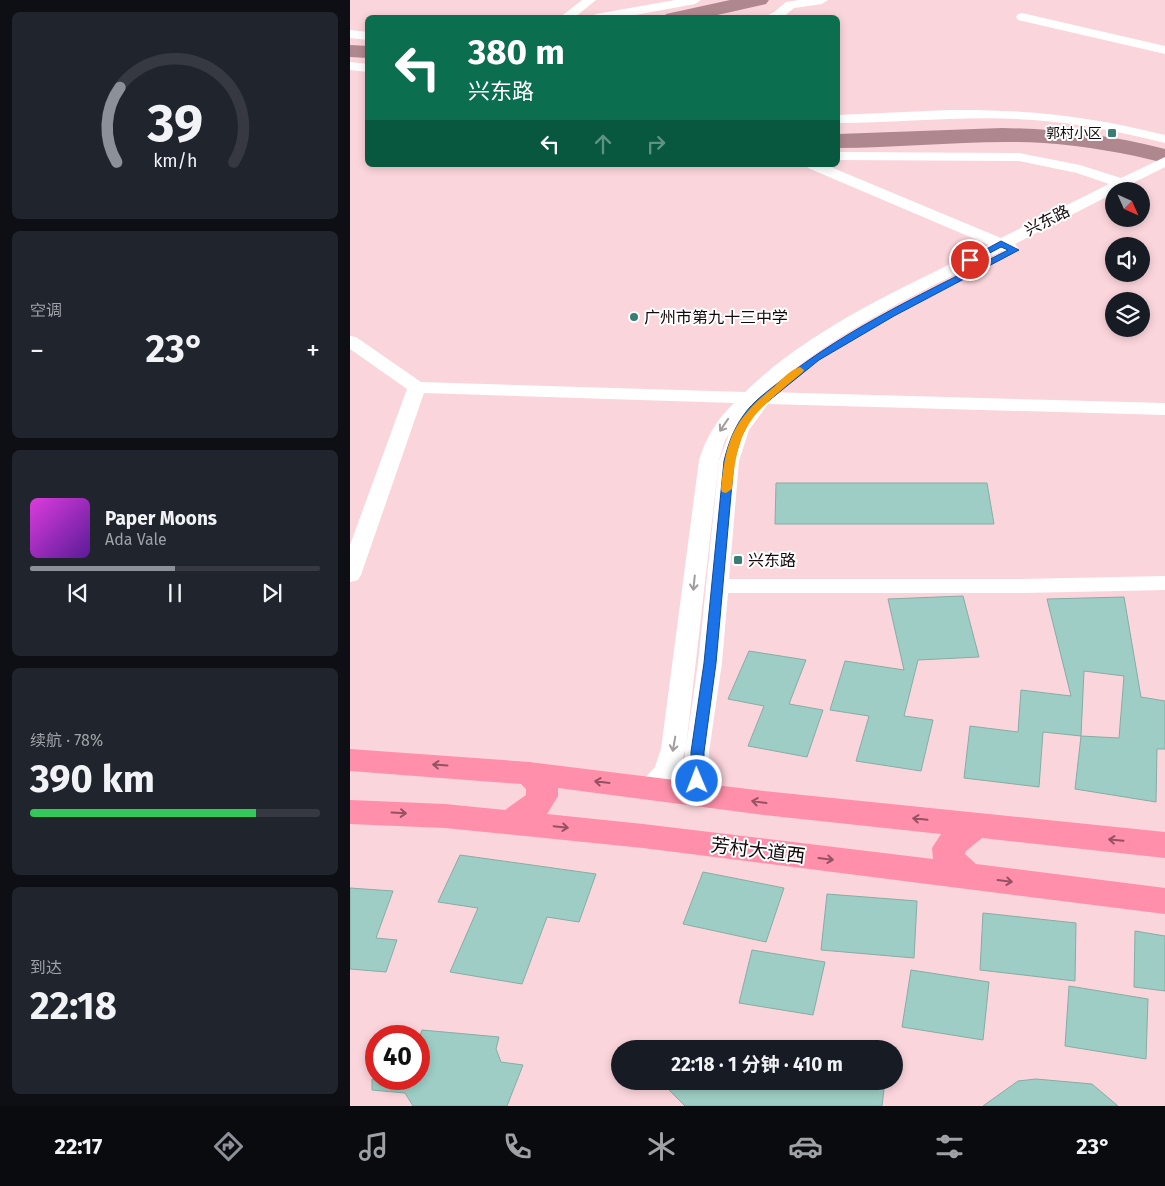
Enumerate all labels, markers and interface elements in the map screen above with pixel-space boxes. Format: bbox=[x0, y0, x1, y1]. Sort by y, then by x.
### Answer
text: 380 m bbox=[468, 31, 565, 73]
icon: left bbox=[385, 35, 450, 100]
text: 兴东路 bbox=[468, 78, 534, 105]
text: 39 bbox=[146, 92, 203, 155]
place label: 郭村小区 bbox=[1046, 125, 1102, 142]
marker: 郭村小区 bbox=[1106, 127, 1118, 139]
icon: left bbox=[536, 130, 564, 158]
icon: ahead bbox=[589, 130, 617, 158]
icon: right bbox=[642, 130, 670, 158]
text: km/h bbox=[153, 150, 197, 172]
north arrow bbox=[1105, 182, 1150, 228]
map controls bbox=[1105, 182, 1150, 337]
street label: 兴东路 bbox=[1022, 201, 1073, 240]
button: sound bbox=[1105, 237, 1150, 282]
pin bbox=[949, 239, 991, 281]
icon: arrive bbox=[956, 246, 984, 274]
button: layers bbox=[1105, 292, 1150, 337]
text: 空调 bbox=[30, 301, 62, 320]
place label: 广州市第九十三中学 bbox=[644, 308, 788, 327]
marker: 广州市第九十三中学 bbox=[628, 311, 640, 323]
text: 23° bbox=[146, 326, 205, 372]
text: − bbox=[30, 334, 44, 367]
text: + bbox=[306, 334, 320, 367]
one-way arrow bbox=[719, 418, 729, 432]
text: Paper Moons bbox=[105, 507, 217, 530]
text: Ada Vale bbox=[105, 530, 167, 549]
place label: 兴东路 bbox=[748, 551, 796, 570]
marker: 兴东路 bbox=[732, 554, 744, 566]
one-way arrow bbox=[689, 575, 699, 591]
icon: previous bbox=[64, 579, 92, 607]
icon: pause bbox=[161, 579, 189, 607]
icon: next bbox=[258, 579, 286, 607]
text: 续航 · 78% bbox=[30, 731, 103, 750]
one-way arrow bbox=[669, 736, 679, 752]
position arrow bbox=[670, 754, 722, 806]
text: 390 km bbox=[30, 756, 155, 802]
one-way arrow bbox=[432, 761, 448, 770]
one-way arrow bbox=[594, 777, 610, 787]
one-way arrow bbox=[751, 797, 767, 807]
one-way arrow bbox=[390, 809, 406, 818]
one-way arrow bbox=[912, 815, 928, 824]
one-way arrow bbox=[552, 823, 568, 832]
street label: 芳村大道西 bbox=[709, 833, 806, 868]
one-way arrow bbox=[1109, 836, 1125, 845]
one-way arrow bbox=[818, 854, 834, 864]
one-way arrow bbox=[997, 876, 1013, 886]
text: 到达 bbox=[30, 958, 62, 977]
text: 22:18 bbox=[30, 983, 117, 1029]
speed limit sign: 40 bbox=[365, 1025, 430, 1090]
text: 22:18 · 1 分钟 · 410 m bbox=[671, 1053, 843, 1076]
icon: directions bbox=[211, 1129, 246, 1164]
icon: music bbox=[356, 1129, 391, 1164]
icon: phone bbox=[500, 1129, 535, 1164]
icon: climate bbox=[644, 1129, 679, 1164]
icon: car bbox=[788, 1129, 823, 1164]
icon: filters bbox=[932, 1129, 967, 1164]
text: 22:17 bbox=[55, 1133, 102, 1160]
text: 23° bbox=[1076, 1133, 1110, 1160]

